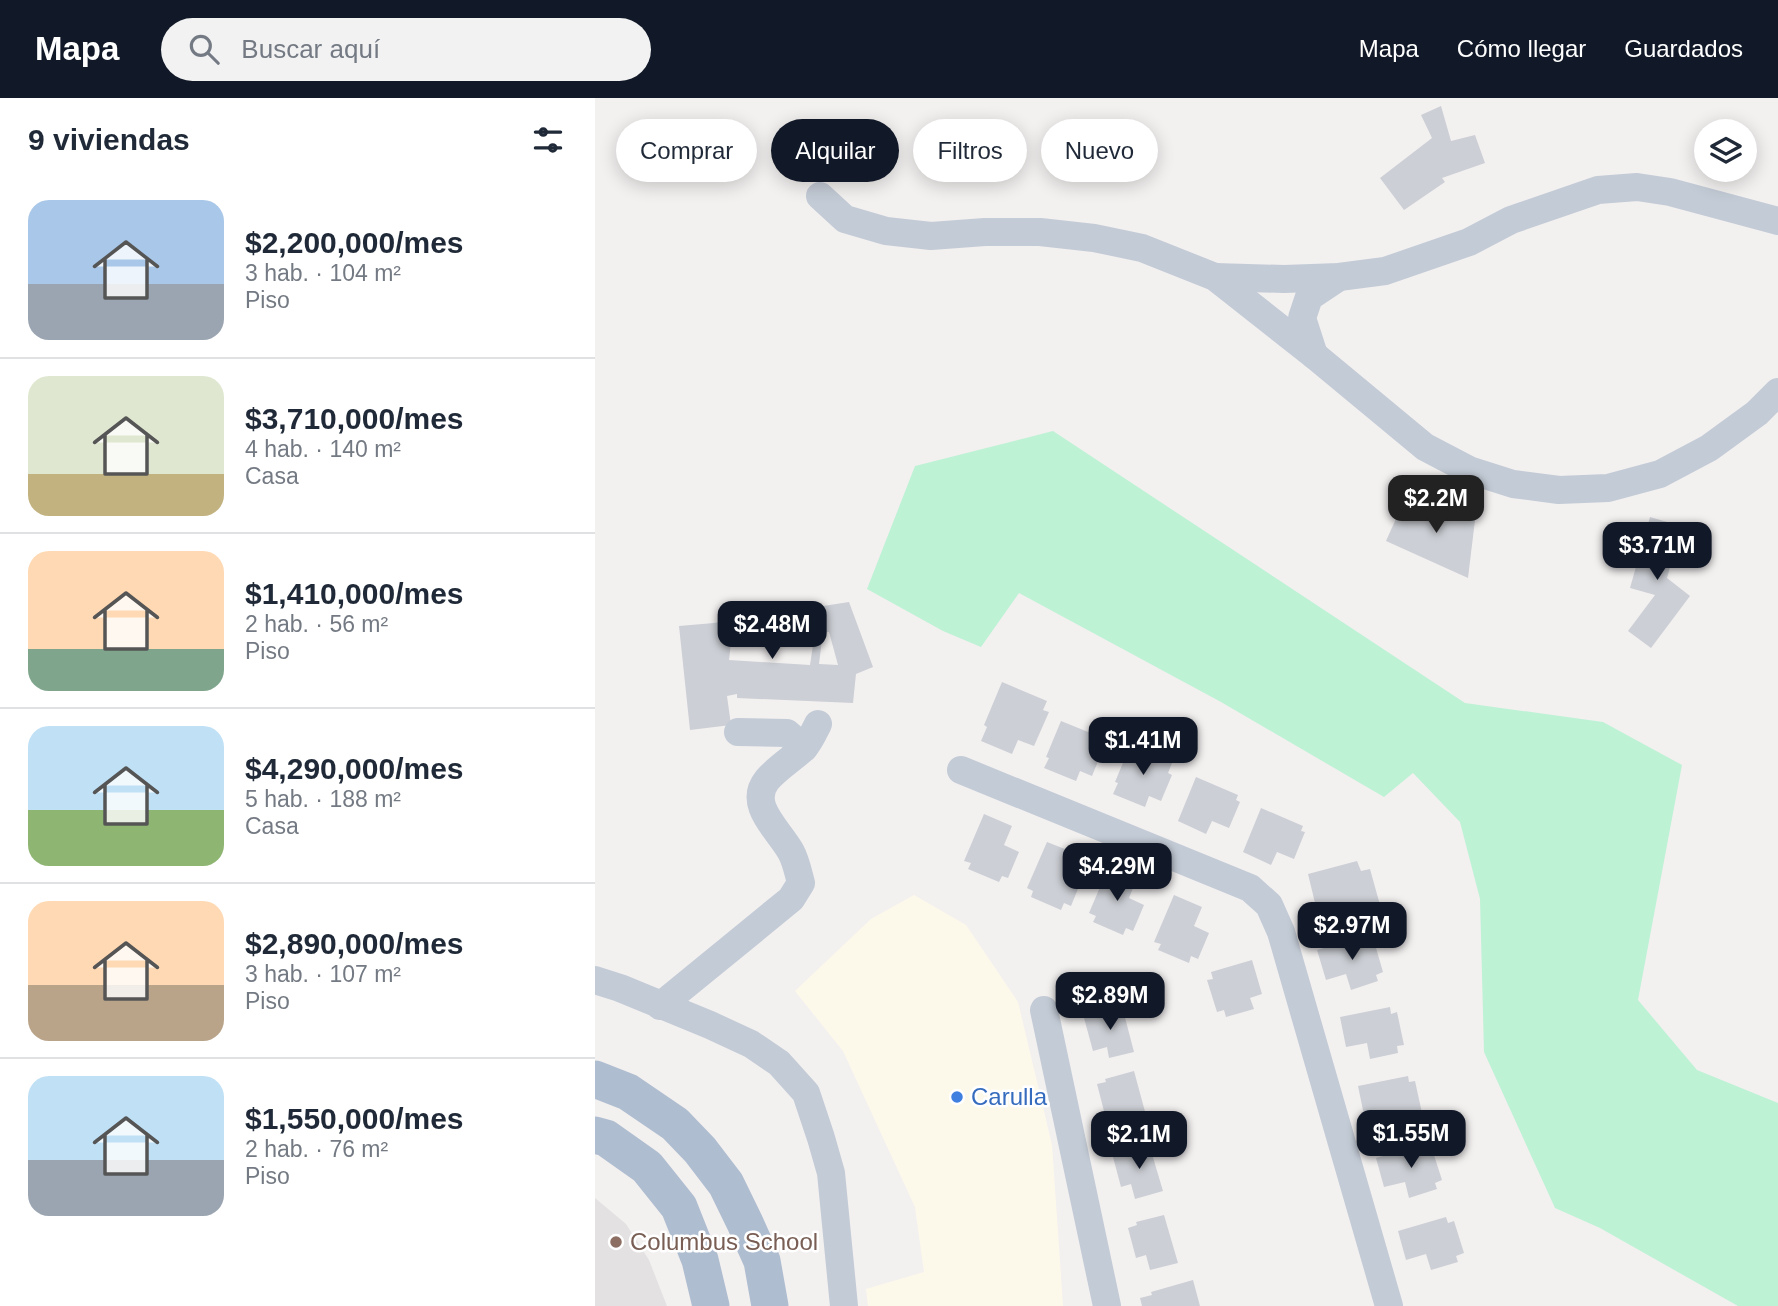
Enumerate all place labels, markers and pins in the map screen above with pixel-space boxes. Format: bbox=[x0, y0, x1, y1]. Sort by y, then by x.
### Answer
pin: $2.2M bbox=[1387, 476, 1485, 535]
pin: $3.71M bbox=[1600, 522, 1714, 582]
pin: $2.48M bbox=[715, 602, 829, 661]
pin: $1.41M bbox=[1086, 718, 1200, 777]
pin: $4.29M bbox=[1060, 844, 1174, 903]
pin: $2.97M bbox=[1295, 902, 1409, 962]
pin: $2.89M bbox=[1053, 972, 1167, 1032]
place label: Carulla bbox=[971, 1083, 1048, 1110]
marker: Carulla bbox=[949, 1089, 965, 1105]
pin: $1.55M bbox=[1354, 1110, 1468, 1170]
pin: $2.1M bbox=[1090, 1112, 1188, 1171]
place label: Columbus School bbox=[630, 1228, 818, 1255]
marker: Columbus School bbox=[608, 1234, 624, 1250]

